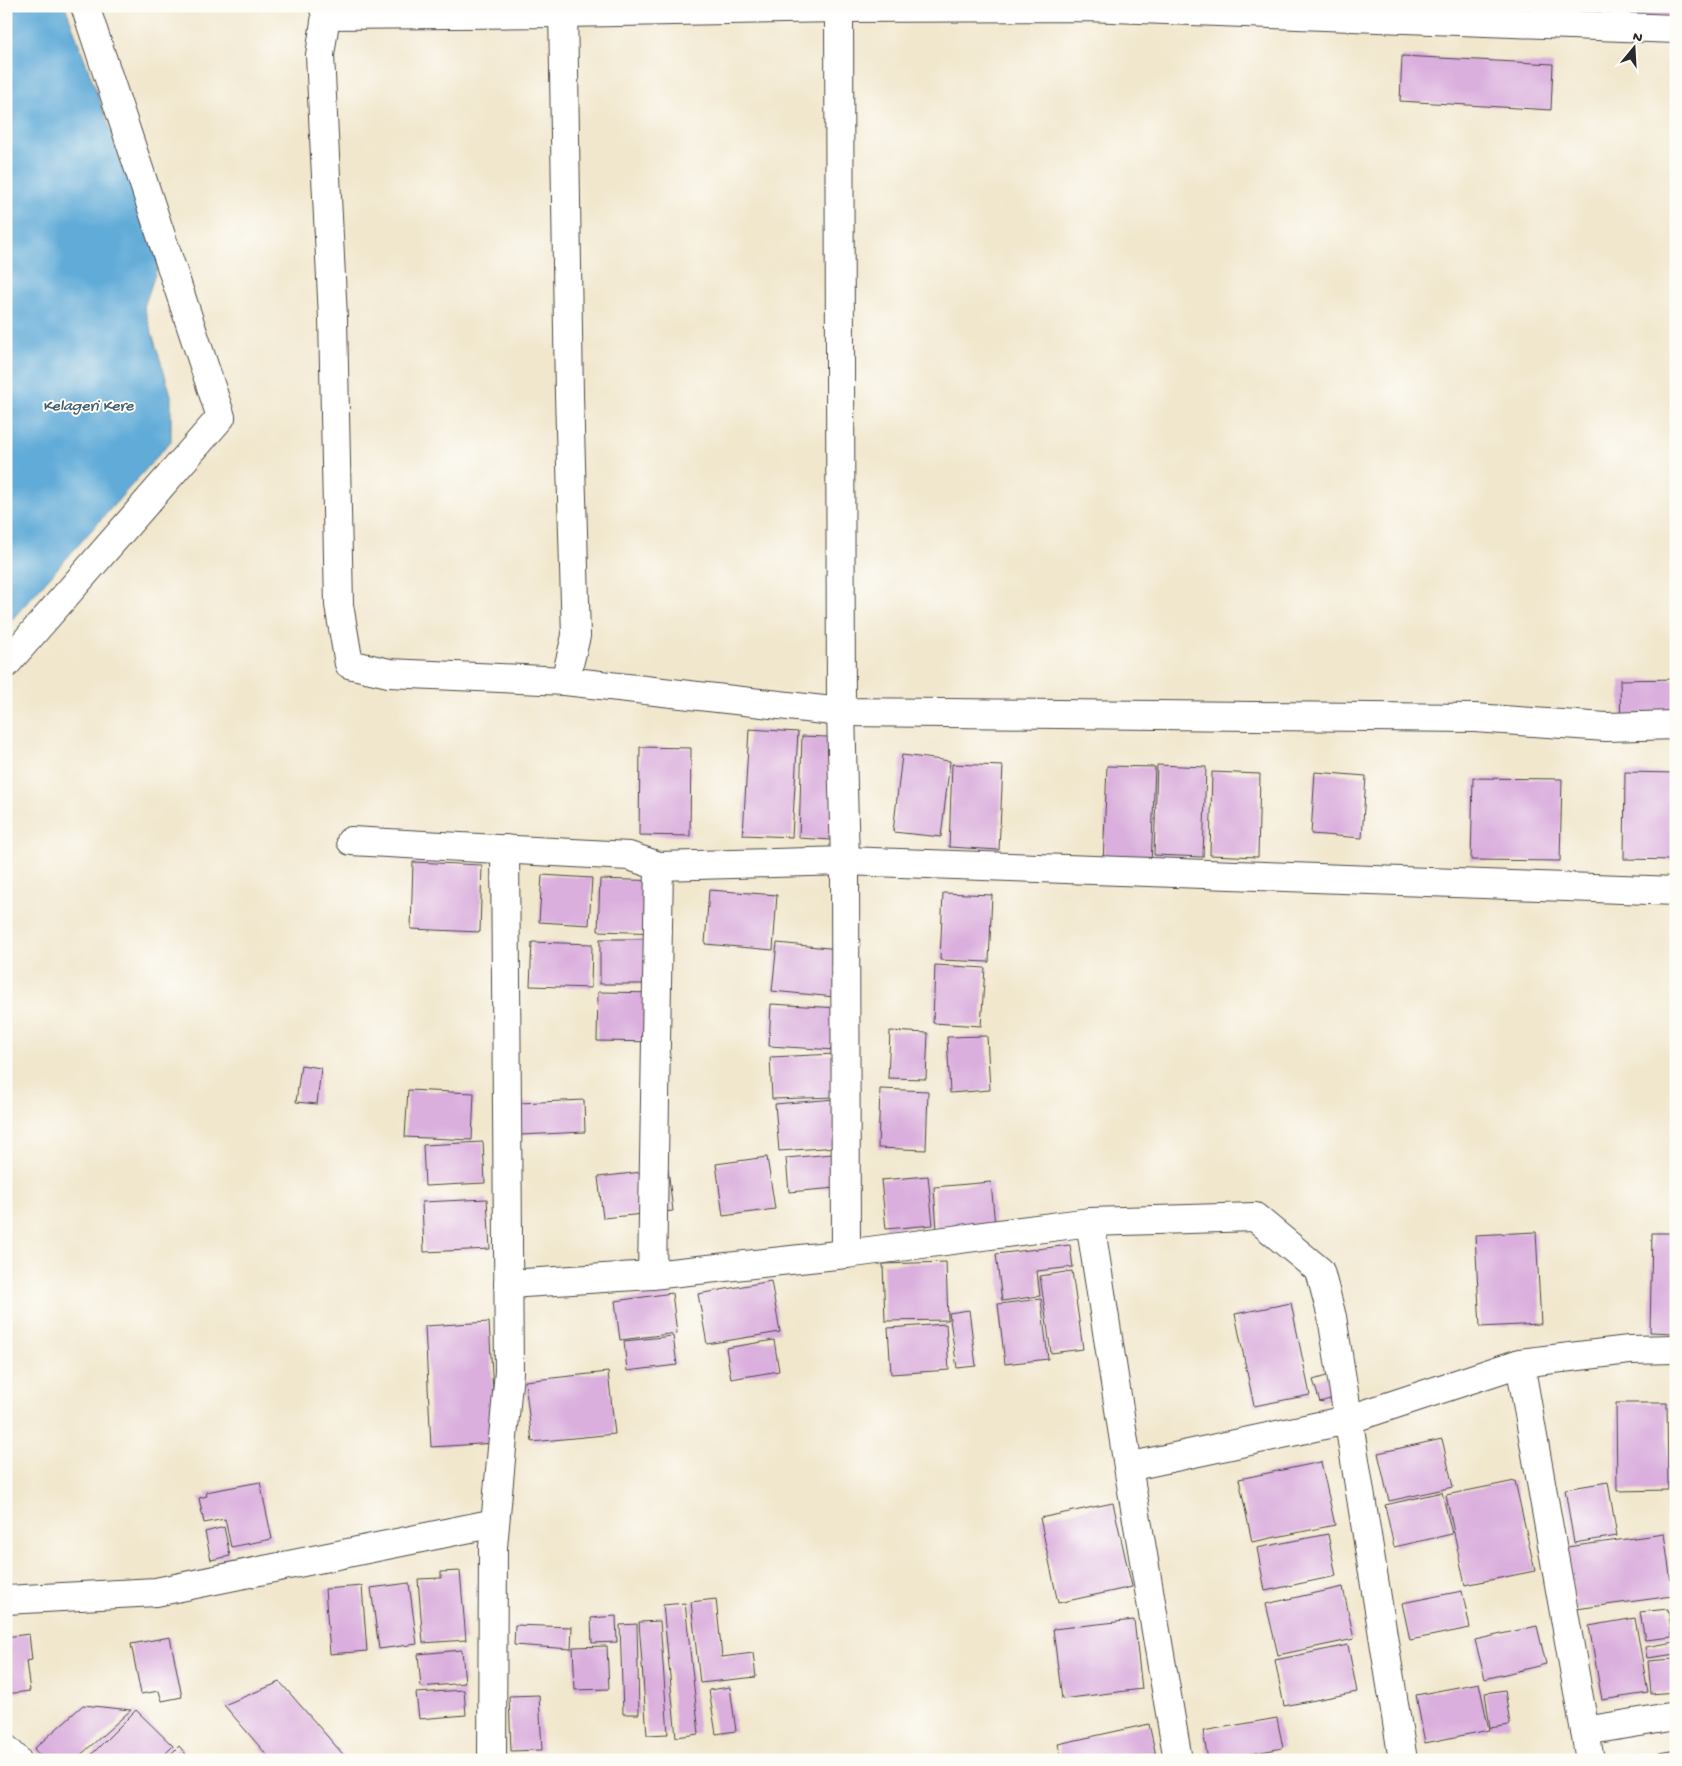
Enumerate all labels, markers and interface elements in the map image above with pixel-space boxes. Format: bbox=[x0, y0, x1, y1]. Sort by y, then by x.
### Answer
north arrow bbox=[1610, 22, 1660, 72]
text: N bbox=[1630, 29, 1644, 48]
water label: Kelageri Kere bbox=[43, 398, 134, 417]

